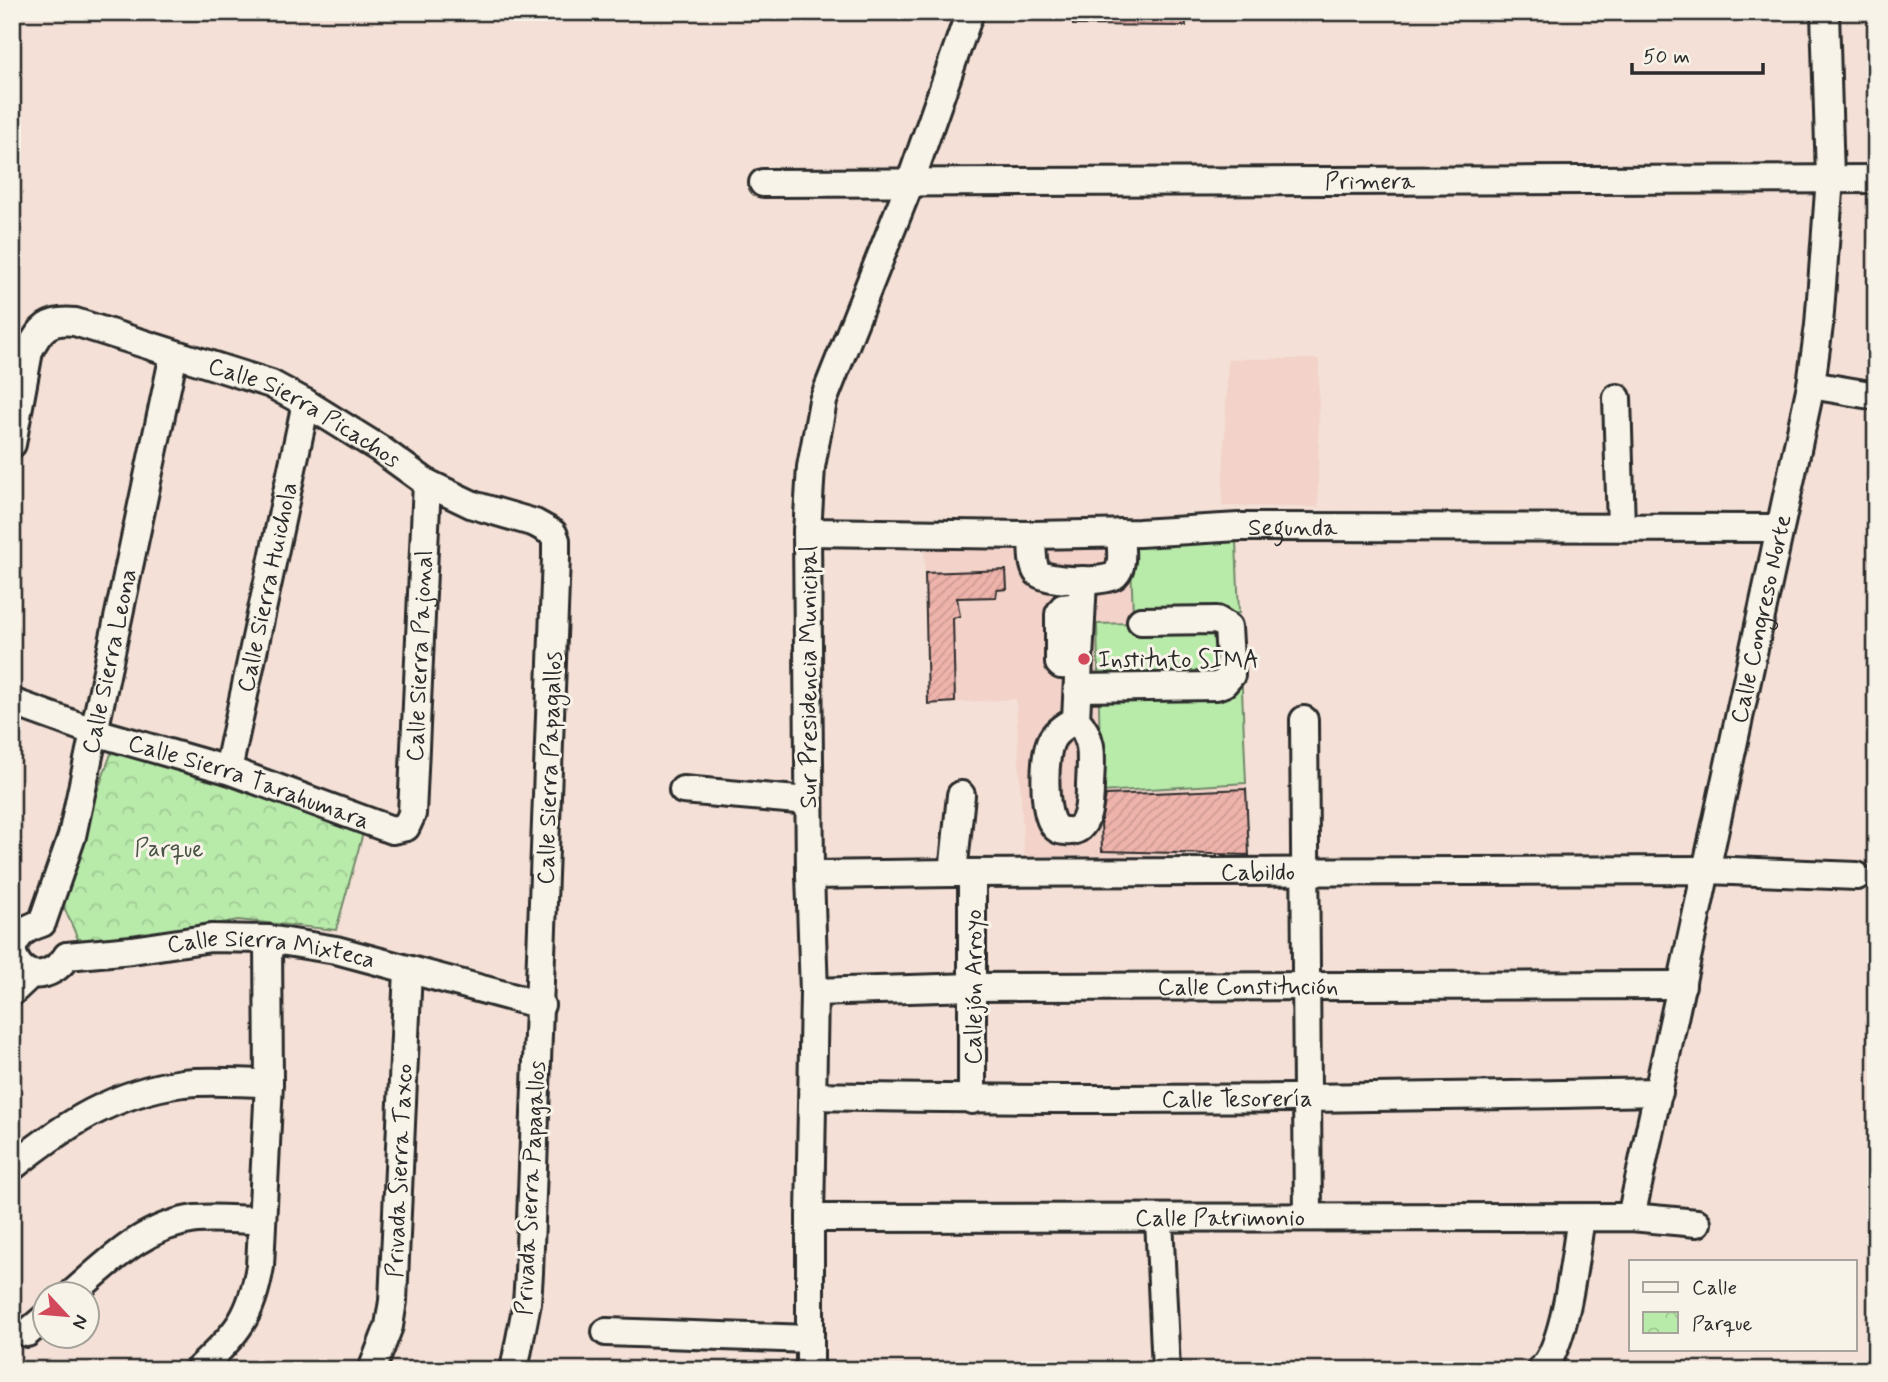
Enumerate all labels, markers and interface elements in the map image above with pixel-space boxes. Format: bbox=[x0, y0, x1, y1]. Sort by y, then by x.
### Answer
scale bar bbox=[1632, 32, 1764, 76]
text: 50 m bbox=[1643, 43, 1690, 71]
street label: Primera bbox=[1325, 167, 1416, 198]
street label: Calle Sierra Picachos bbox=[204, 351, 407, 476]
street label: Calle Sierra Huichola bbox=[231, 480, 306, 695]
street label: Calle Congreso Norte bbox=[1724, 512, 1800, 726]
street label: Segunda bbox=[1248, 513, 1338, 547]
street label: Sur Presidencia Municipal bbox=[794, 545, 825, 808]
street label: Calle Sierra Pajonal bbox=[400, 550, 441, 763]
street label: Calle Sierra Leona bbox=[76, 566, 145, 757]
place label: Instituto SIMA bbox=[1098, 645, 1259, 676]
street label: Calle Sierra Papagallos bbox=[531, 651, 572, 885]
marker: Instituto SIMA bbox=[1076, 651, 1092, 667]
street label: Calle Sierra Tarahumara bbox=[124, 728, 374, 837]
park label: Parque bbox=[134, 834, 204, 865]
street label: Cabildo bbox=[1221, 858, 1295, 889]
street label: Callejón Arroyo bbox=[959, 909, 990, 1065]
street label: Calle Sierra Mixteca bbox=[165, 924, 378, 977]
street label: Calle Constitución bbox=[1158, 972, 1338, 1003]
street label: Privada Sierra Papagallos bbox=[509, 1060, 554, 1316]
street label: Privada Sierra Taxco bbox=[380, 1063, 421, 1278]
street label: Calle Tesorería bbox=[1161, 1084, 1313, 1116]
street label: Calle Patrimonio bbox=[1135, 1203, 1305, 1235]
legend bbox=[1629, 1260, 1856, 1350]
text: Calle bbox=[1692, 1274, 1737, 1302]
north arrow bbox=[32, 1280, 102, 1350]
text: Parque bbox=[1692, 1310, 1753, 1338]
text: N bbox=[66, 1311, 94, 1333]

